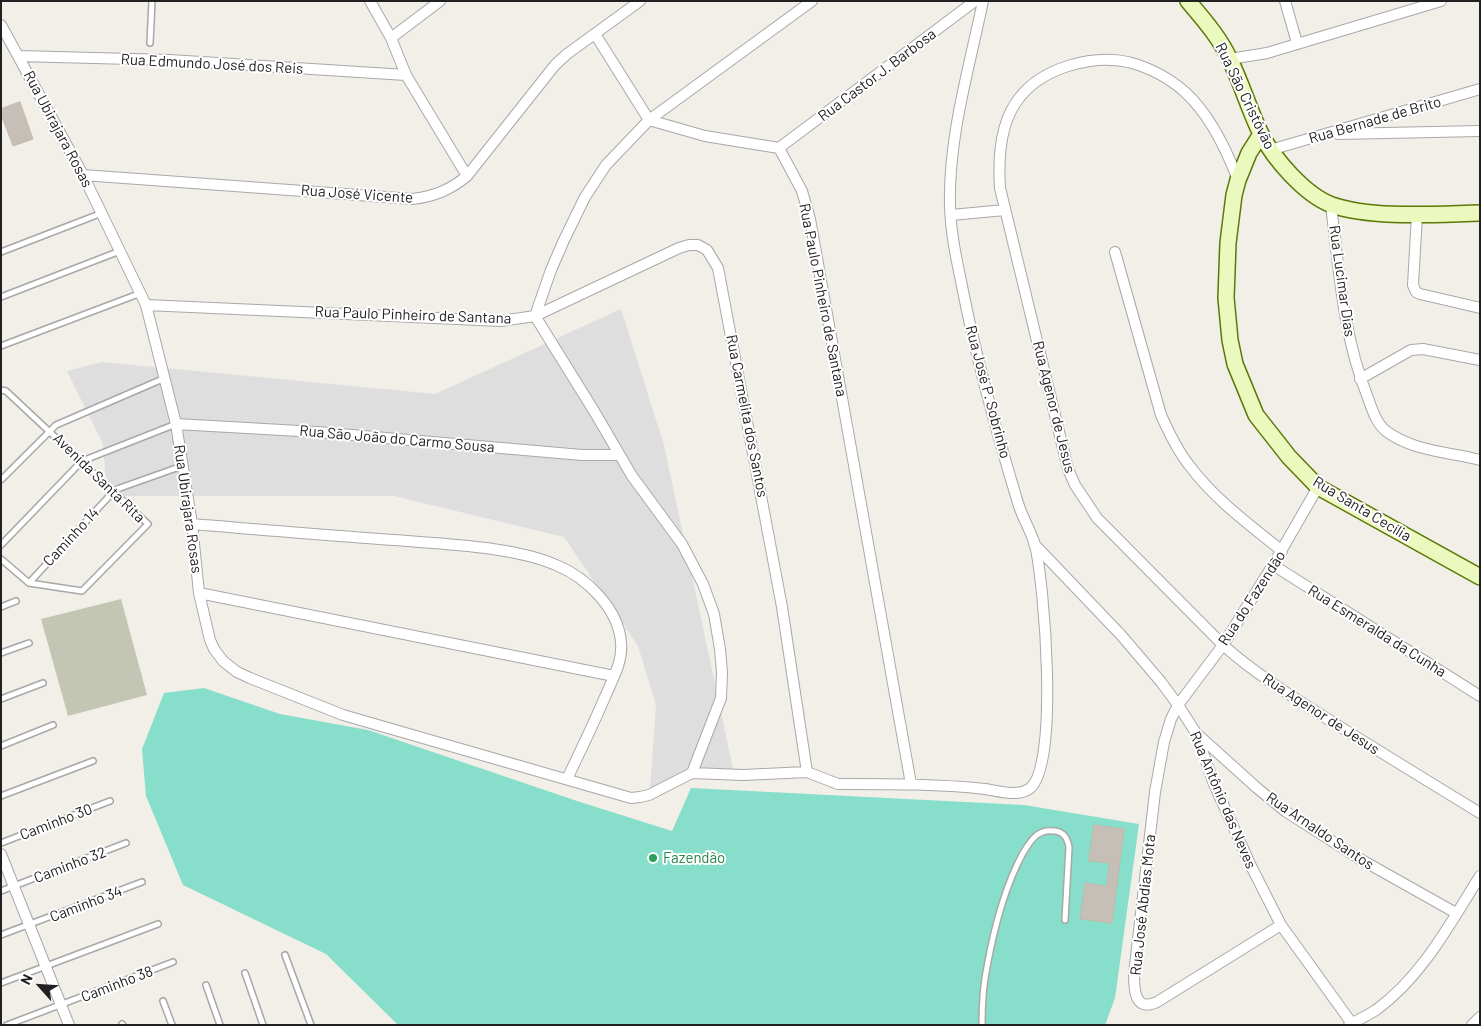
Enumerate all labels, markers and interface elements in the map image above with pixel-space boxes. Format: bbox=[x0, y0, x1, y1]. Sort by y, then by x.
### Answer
street label: Rua Castor J. Barbosa bbox=[815, 25, 939, 125]
street label: Rua São Cristóvão bbox=[1211, 40, 1279, 152]
street label: Rua Edmundo José dos Reis bbox=[120, 50, 304, 78]
street label: Rua Ubirajara Rosas bbox=[20, 68, 96, 190]
street label: Rua Bernade de Brito bbox=[1307, 92, 1443, 148]
street label: Rua José Vicente bbox=[300, 181, 414, 207]
street label: Rua Paulo Pinheiro de Santana bbox=[795, 202, 851, 398]
street label: Rua Lucimar Dias bbox=[1325, 224, 1359, 338]
street label: Rua Paulo Pinheiro de Santana bbox=[314, 303, 512, 327]
street label: Rua José P. Sobrinho bbox=[962, 323, 1014, 461]
street label: Rua Carmelita dos Santos bbox=[722, 333, 772, 499]
street label: Rua Agenor de Jesus bbox=[1029, 339, 1079, 475]
street label: Rua São João do Carmo Sousa bbox=[299, 422, 495, 456]
street label: Avenida Santa Rita bbox=[49, 429, 149, 527]
street label: Rua Ubirajara Rosas bbox=[170, 444, 206, 574]
street label: Rua Santa Cecília bbox=[1310, 473, 1414, 545]
street label: Caminho 14 bbox=[39, 504, 103, 570]
street label: Rua do Fazendão bbox=[1215, 547, 1289, 649]
street label: Rua Esmeralda da Cunha bbox=[1305, 581, 1449, 681]
street label: Rua Agenor de Jesus bbox=[1259, 670, 1383, 758]
street label: Rua Antônio das Neves bbox=[1186, 729, 1260, 871]
street label: Rua Arnaldo Santos bbox=[1263, 788, 1377, 874]
street label: Caminho 30 bbox=[17, 800, 95, 844]
street label: Rua José Abdias Mota bbox=[1127, 833, 1159, 977]
street label: Caminho 32 bbox=[31, 843, 109, 887]
place label: Fazendão bbox=[663, 849, 725, 867]
marker: Fazendão bbox=[647, 852, 659, 864]
street label: Caminho 34 bbox=[47, 882, 125, 926]
north arrow bbox=[15, 961, 65, 1011]
street label: Caminho 38 bbox=[78, 962, 156, 1006]
text: N bbox=[16, 971, 36, 987]

